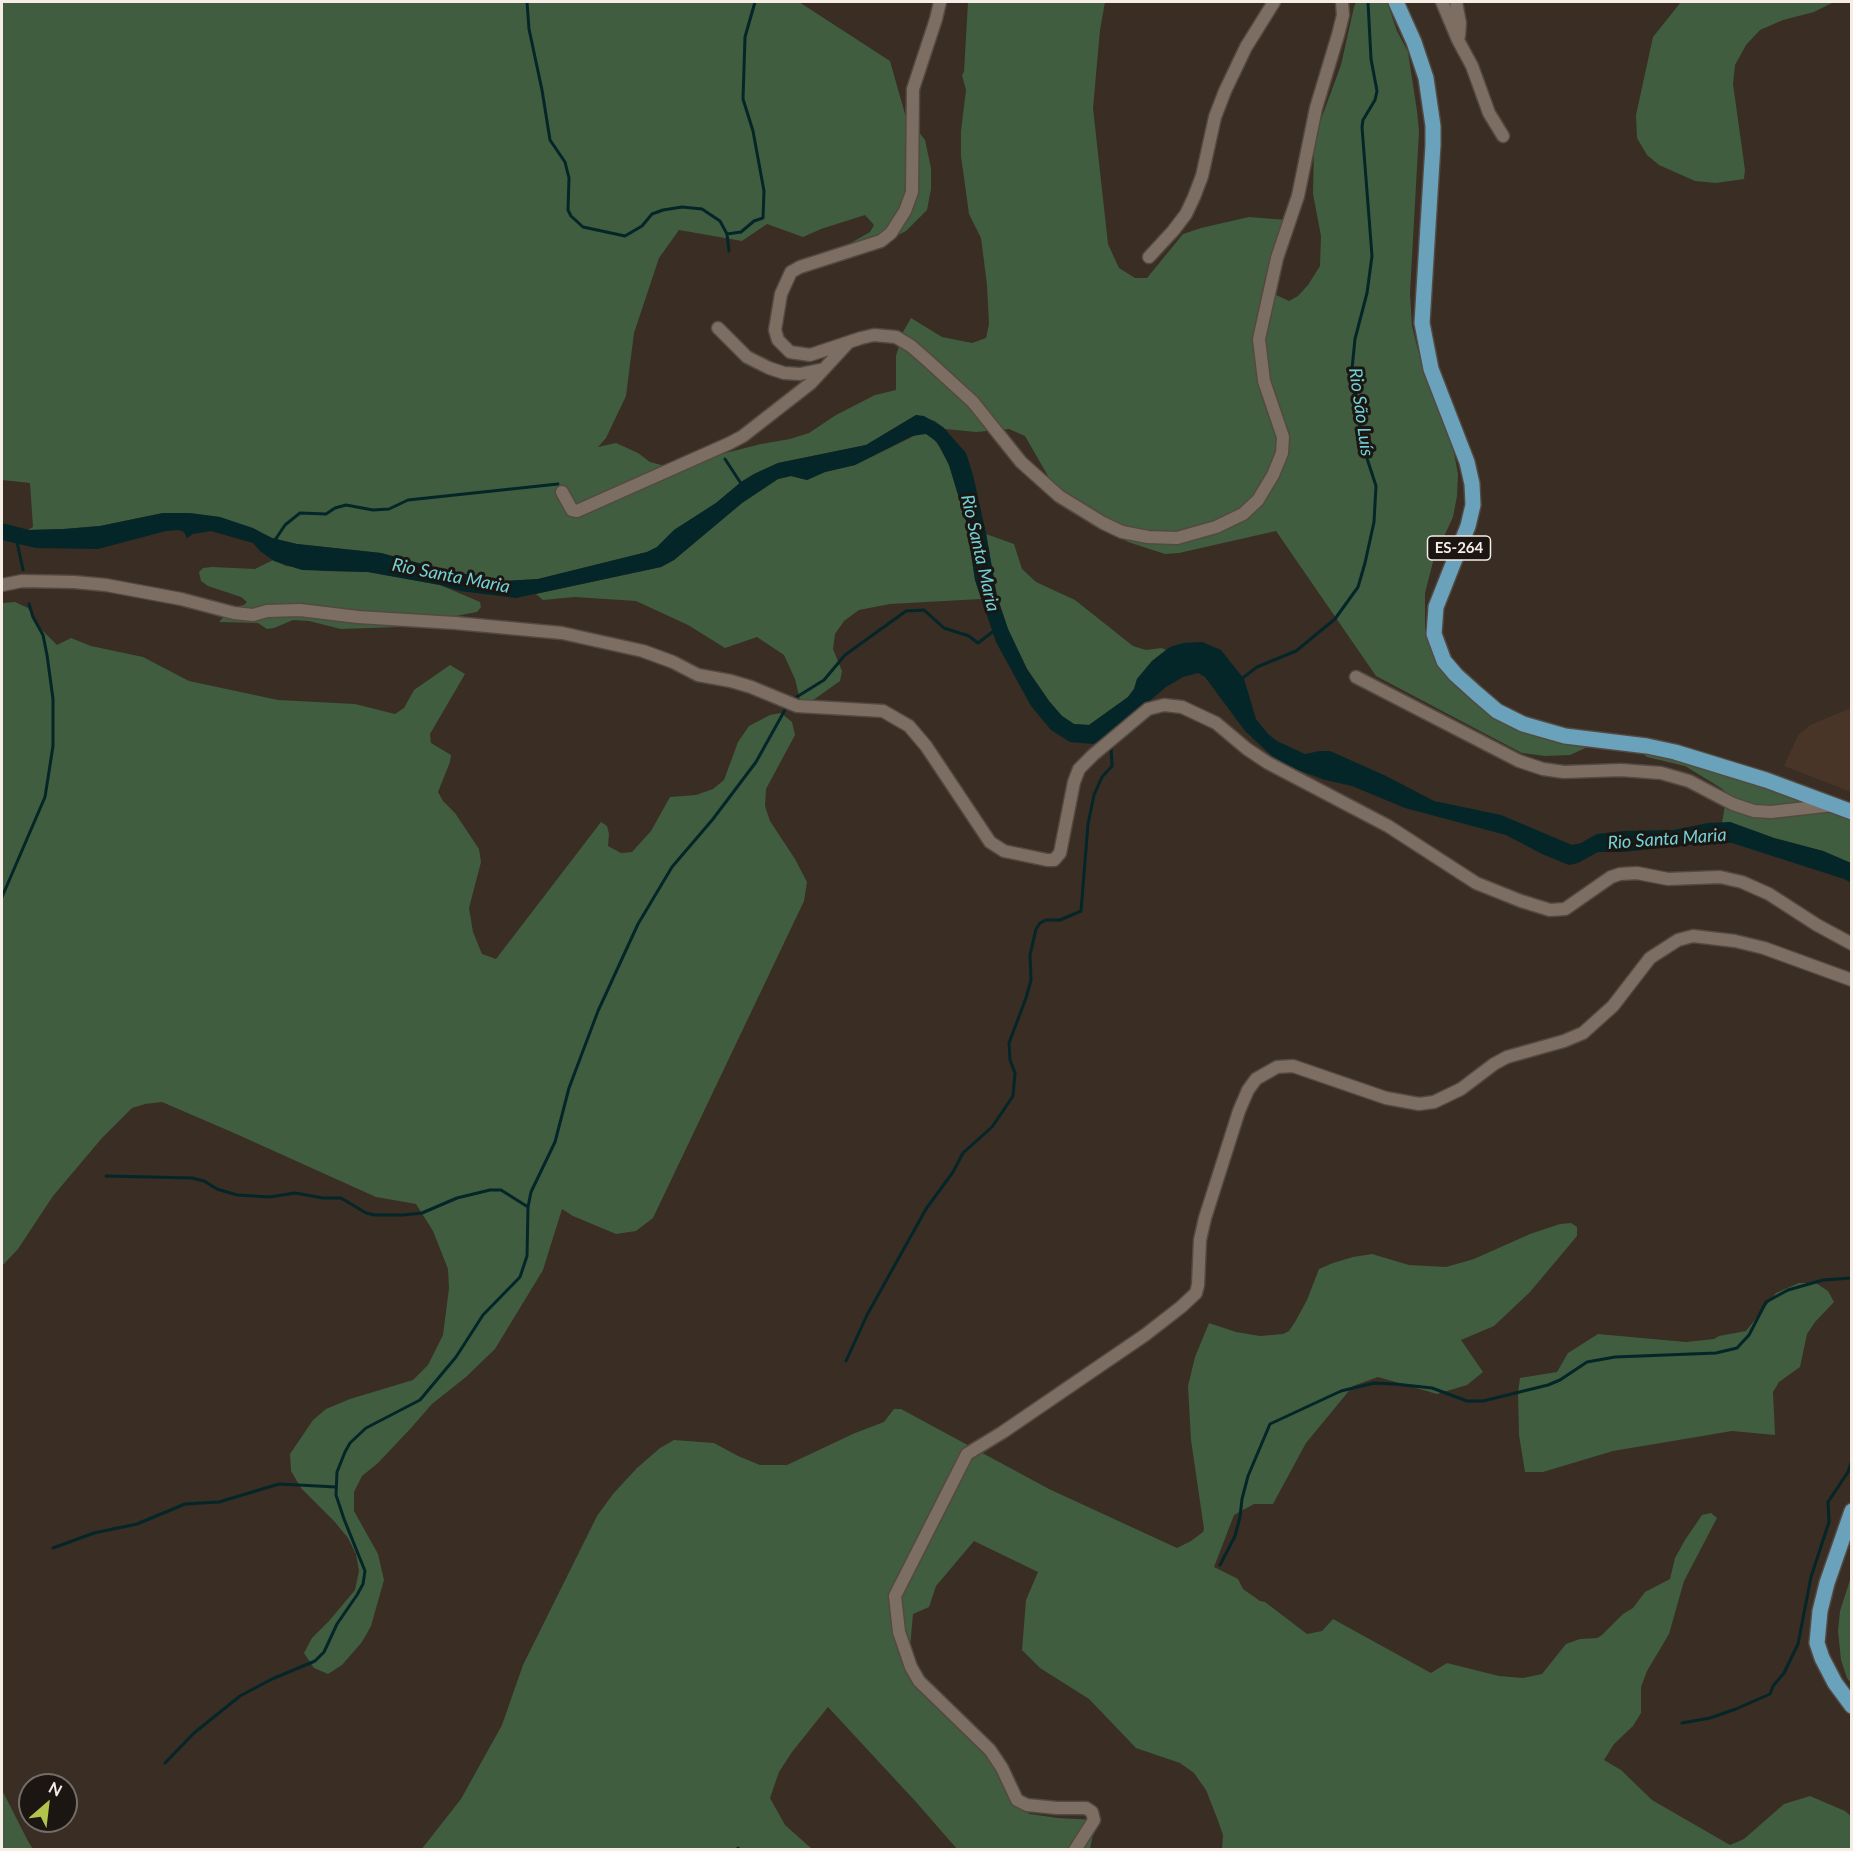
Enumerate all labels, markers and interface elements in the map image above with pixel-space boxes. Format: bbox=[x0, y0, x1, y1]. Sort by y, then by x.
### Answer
water label: Rio São Luís bbox=[1344, 366, 1378, 458]
water label: Rio Santa Maria bbox=[956, 492, 1004, 614]
road number: ES-264 bbox=[1428, 536, 1490, 560]
water label: Rio Santa Maria bbox=[390, 554, 512, 598]
water label: Rio Santa Maria bbox=[1607, 824, 1727, 854]
north arrow bbox=[18, 1773, 78, 1833]
text: N bbox=[46, 1777, 66, 1800]

